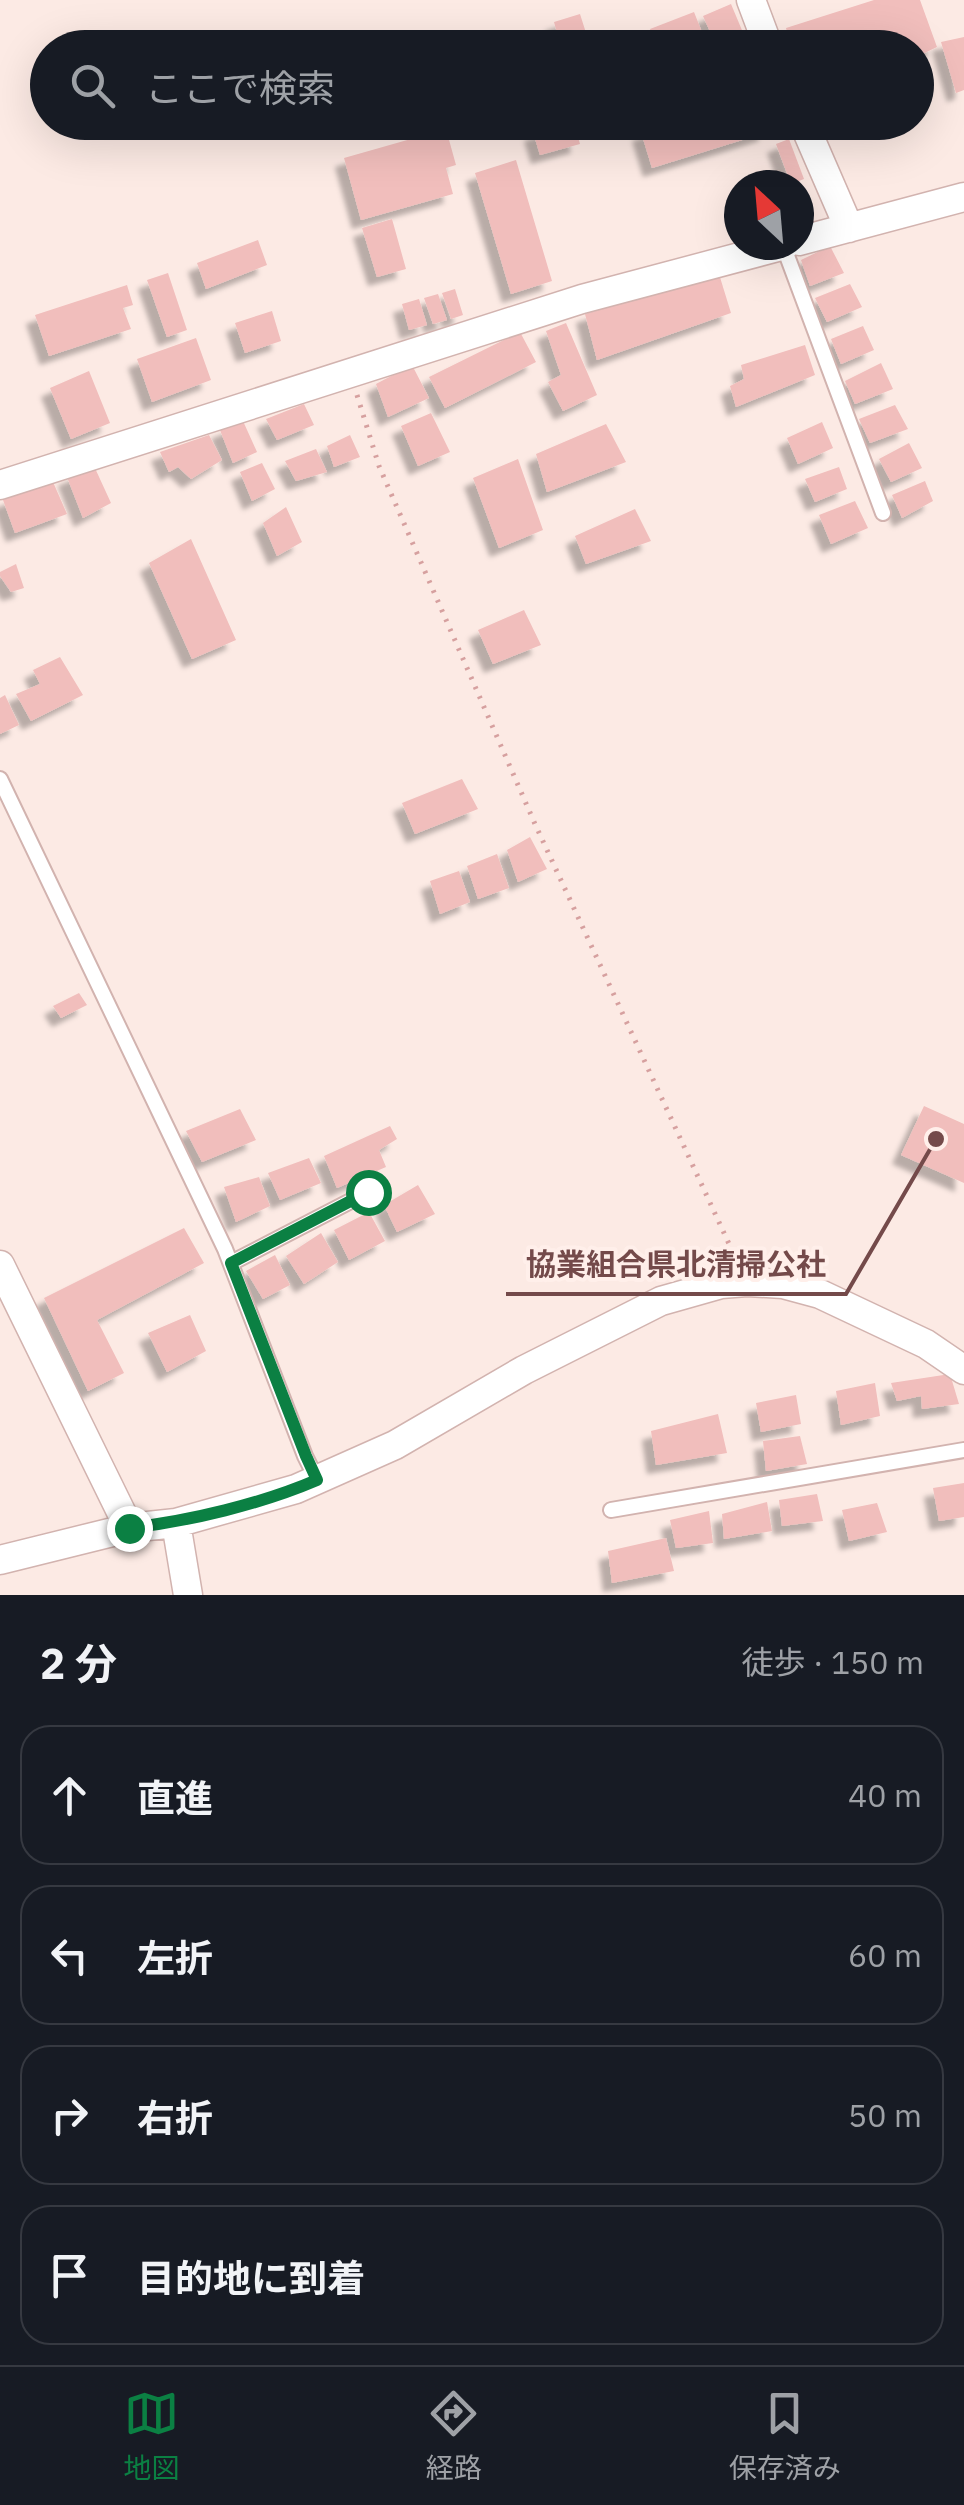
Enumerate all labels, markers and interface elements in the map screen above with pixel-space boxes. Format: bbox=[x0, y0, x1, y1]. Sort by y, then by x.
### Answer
search box bbox=[30, 30, 934, 140]
icon: search bbox=[65, 58, 120, 113]
text: ここで検索 bbox=[145, 63, 335, 112]
north arrow bbox=[724, 170, 814, 260]
route start bbox=[346, 1170, 392, 1216]
callout: 協業組合県北清掃公社 bbox=[506, 1234, 846, 1294]
text: 協業組合県北清掃公社 bbox=[526, 1244, 826, 1283]
route end bbox=[107, 1506, 153, 1552]
text: 2 分 bbox=[40, 1636, 117, 1691]
text: 徒歩 · 150 m bbox=[741, 1641, 924, 1683]
icon: ahead bbox=[42, 1768, 97, 1823]
text: 直進 bbox=[137, 1773, 213, 1822]
text: 40 m bbox=[848, 1774, 922, 1816]
icon: left bbox=[42, 1928, 97, 1983]
text: 左折 bbox=[137, 1933, 213, 1982]
text: 60 m bbox=[848, 1934, 922, 1976]
icon: right bbox=[42, 2088, 97, 2143]
text: 右折 bbox=[137, 2093, 213, 2142]
text: 50 m bbox=[848, 2094, 922, 2136]
icon: arrive bbox=[42, 2248, 97, 2303]
text: 目的地に到着 bbox=[137, 2253, 365, 2302]
tab: 地図 bbox=[123, 2386, 179, 2486]
tab: 経路 bbox=[426, 2386, 482, 2486]
tab: 保存済み bbox=[729, 2386, 841, 2486]

